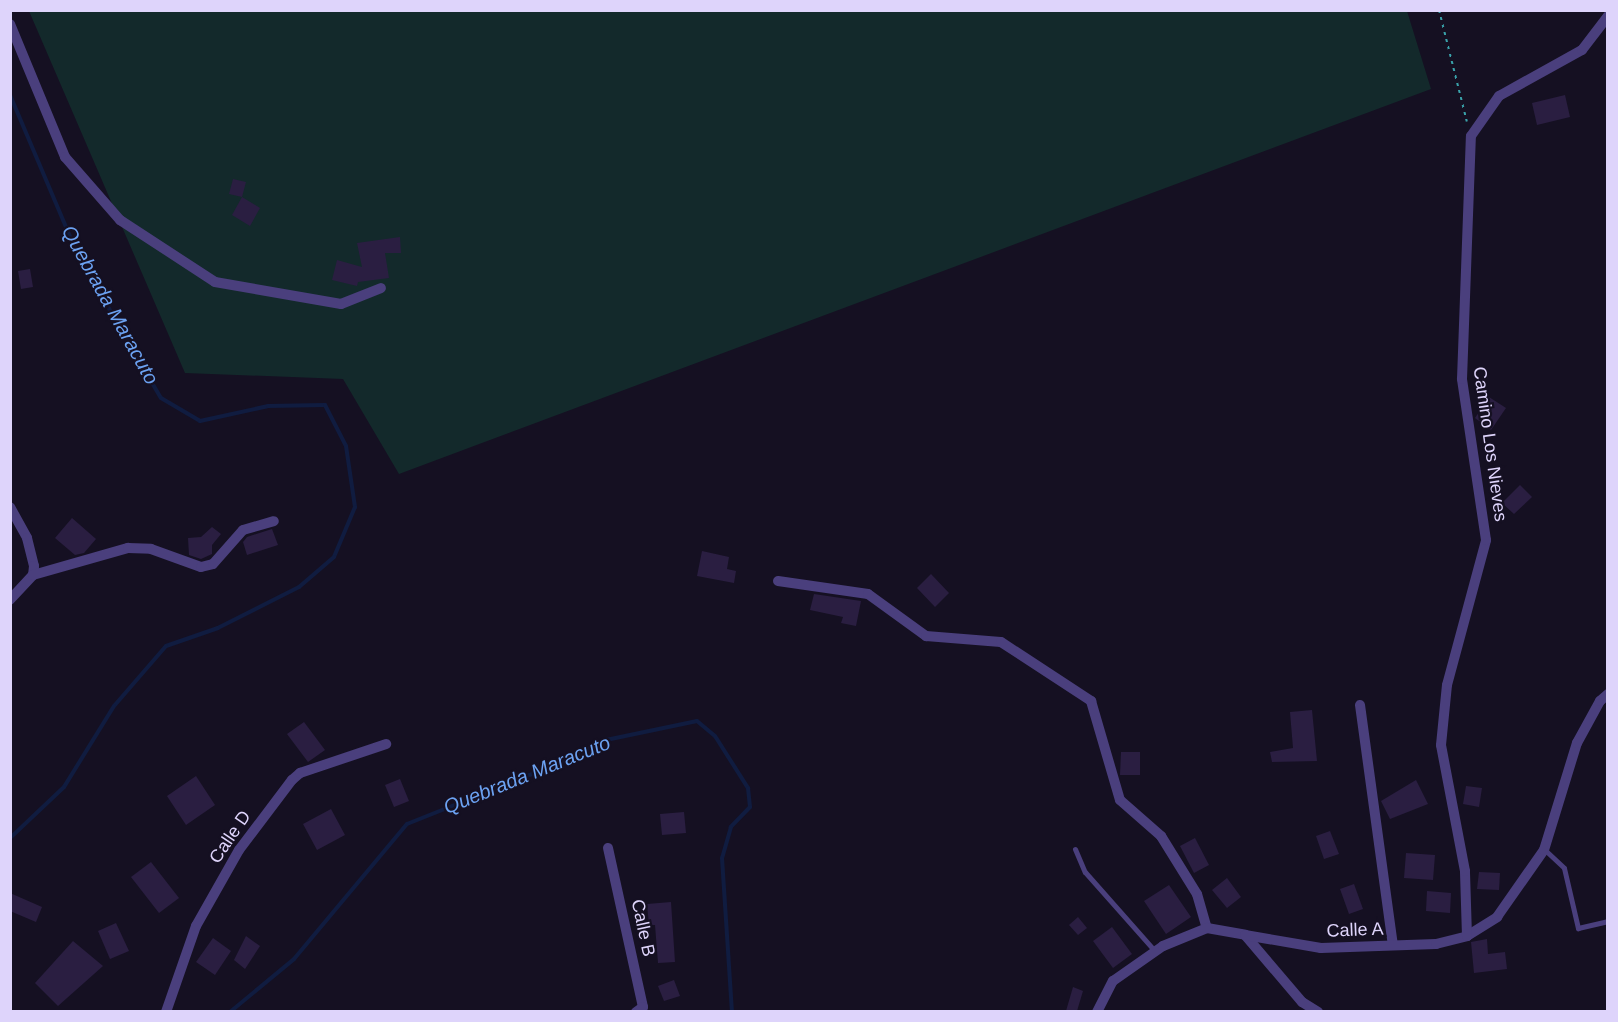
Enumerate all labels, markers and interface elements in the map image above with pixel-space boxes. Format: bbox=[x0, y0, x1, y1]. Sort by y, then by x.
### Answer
water label: Quebrada Maracuto bbox=[56, 221, 164, 389]
street label: Camino Los Nieves bbox=[1468, 365, 1512, 523]
water label: Quebrada Maracuto bbox=[440, 731, 614, 819]
street label: Calle D bbox=[205, 806, 255, 868]
street label: Calle B bbox=[626, 897, 660, 959]
street label: Calle A bbox=[1326, 918, 1384, 942]

